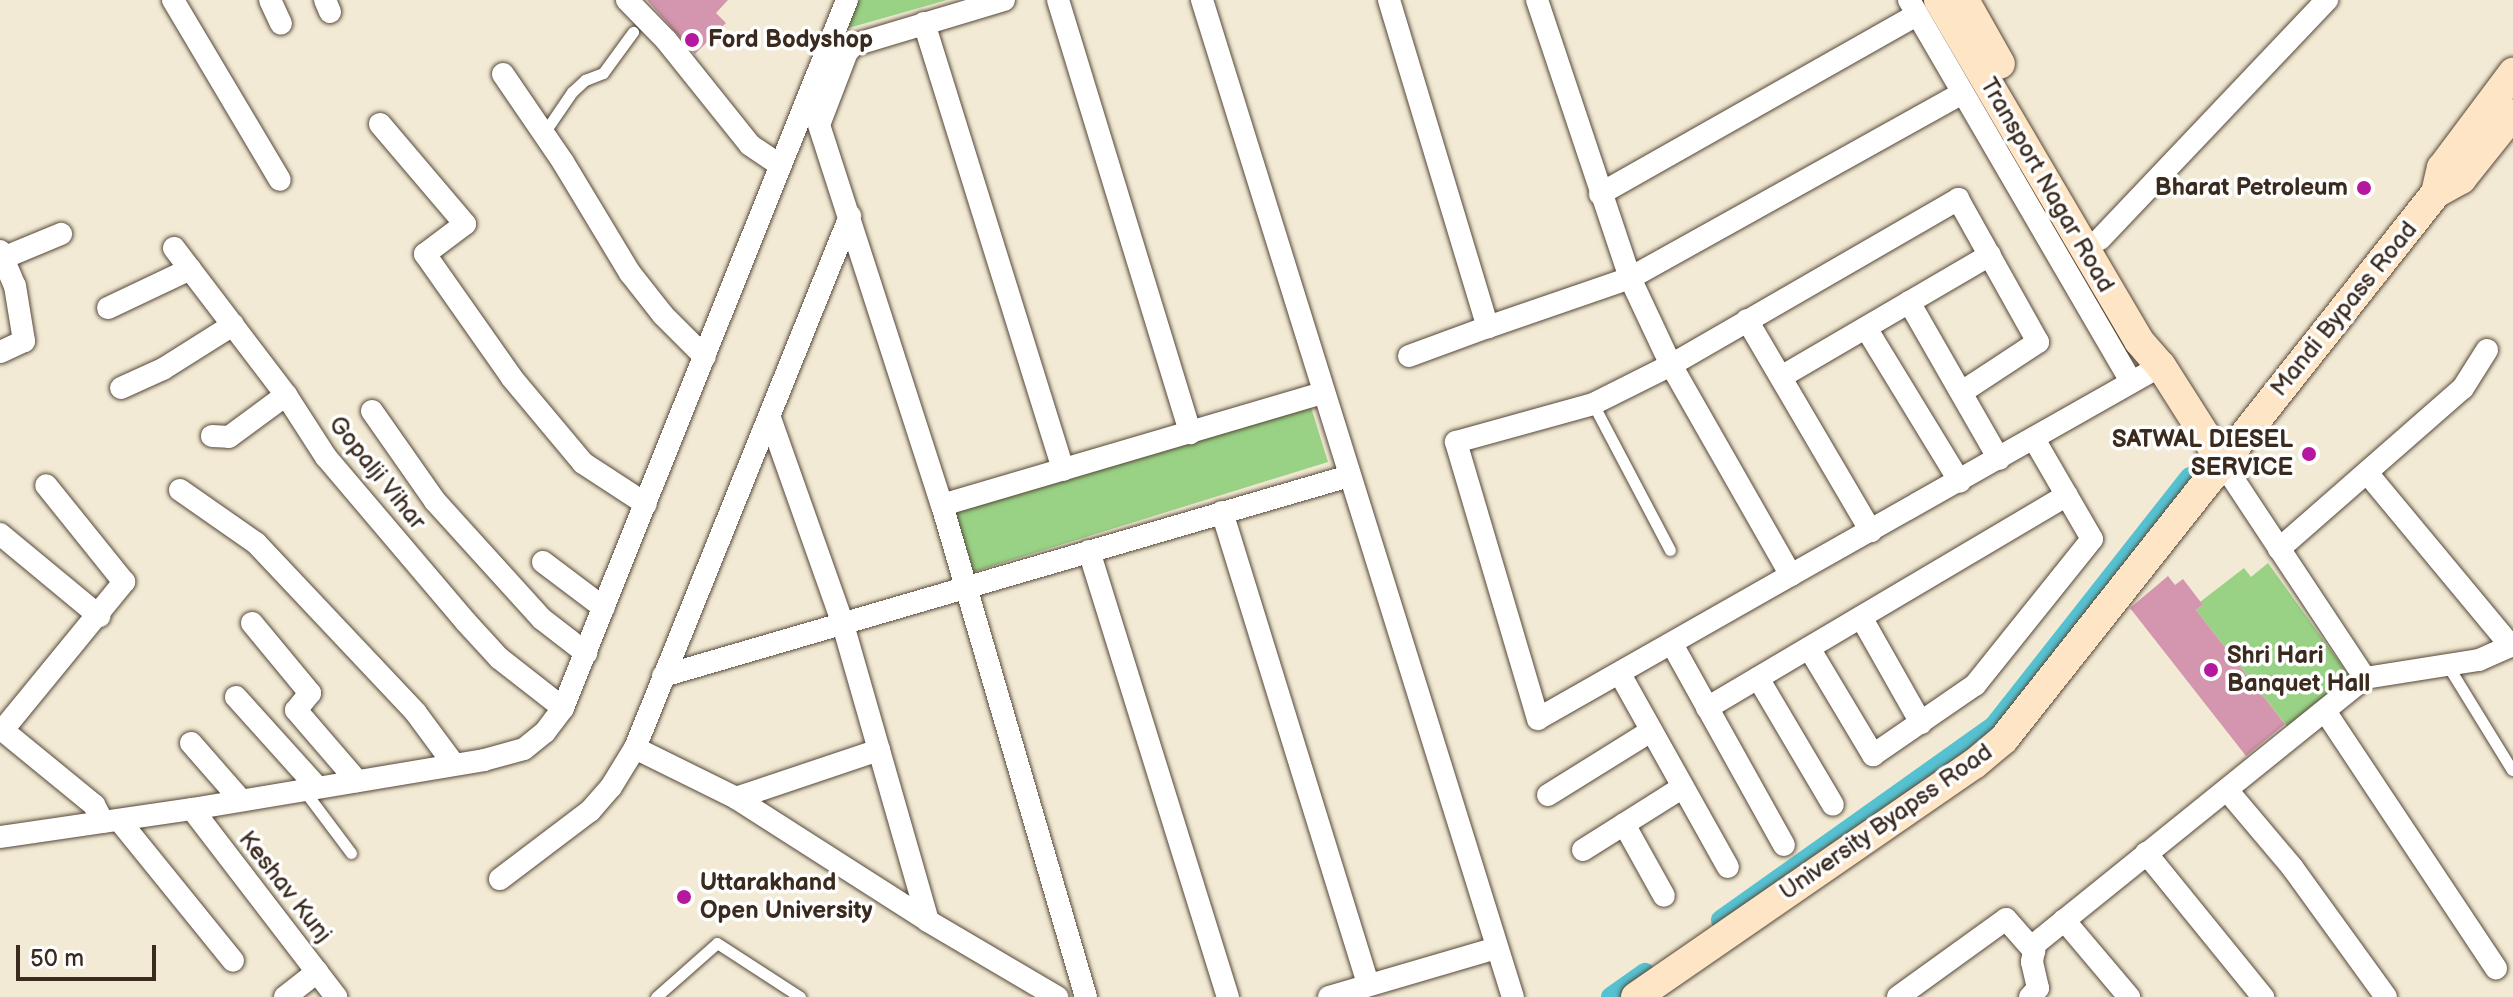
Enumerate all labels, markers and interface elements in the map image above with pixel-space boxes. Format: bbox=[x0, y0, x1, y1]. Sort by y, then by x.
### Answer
place label: Ford Bodyshop bbox=[708, 26, 873, 54]
marker: Ford Bodyshop bbox=[683, 31, 701, 49]
street label: Transport Nagar Road bbox=[1974, 73, 2120, 297]
place label: Bharat Petroleum bbox=[2155, 174, 2348, 202]
marker: Bharat Petroleum bbox=[2355, 179, 2373, 197]
street label: Mandi Bypass Road bbox=[2265, 216, 2423, 402]
street label: Gopalji Vihar bbox=[322, 410, 432, 536]
place label: SATWAL DIESEL SERVICE bbox=[2112, 426, 2293, 482]
marker: SATWAL DIESEL SERVICE bbox=[2300, 445, 2318, 463]
place label: Shri Hari Banquet Hall bbox=[2227, 642, 2370, 698]
marker: Shri Hari Banquet Hall bbox=[2202, 661, 2220, 679]
street label: University Byapss Road bbox=[1773, 737, 1999, 907]
street label: Keshav Kunj bbox=[232, 825, 338, 949]
place label: Uttarakhand Open University bbox=[700, 869, 872, 925]
marker: Uttarakhand Open University bbox=[675, 888, 693, 906]
scale bar bbox=[20, 929, 160, 979]
text: 50 m bbox=[30, 944, 84, 973]

